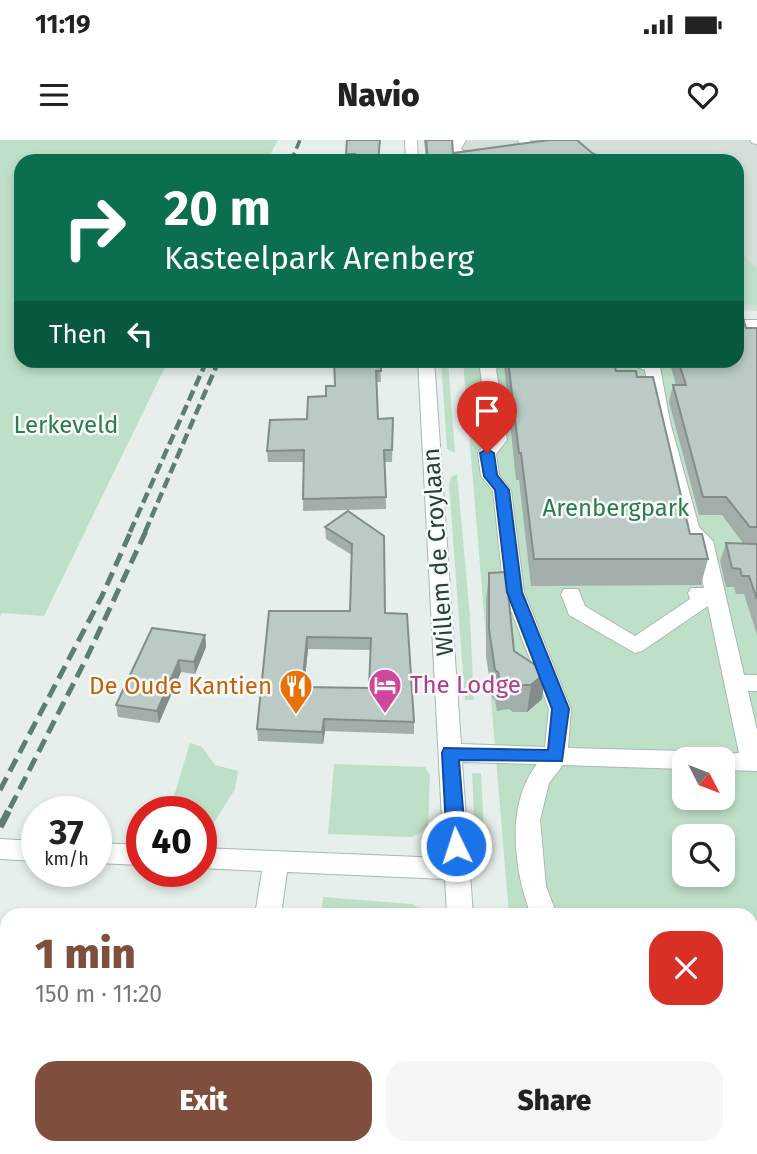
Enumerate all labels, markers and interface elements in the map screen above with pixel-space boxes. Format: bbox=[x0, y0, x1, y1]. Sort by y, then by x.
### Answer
text: 11:19 bbox=[35, 9, 91, 40]
icon: menu bbox=[35, 76, 73, 114]
text: Navio bbox=[337, 76, 420, 114]
icon: heart bbox=[684, 76, 722, 114]
text: 20 m bbox=[164, 179, 271, 238]
icon: right bbox=[49, 182, 140, 273]
text: Kasteelpark Arenberg bbox=[164, 239, 474, 277]
icon: left bbox=[121, 315, 159, 353]
text: Then bbox=[49, 319, 107, 350]
pin bbox=[457, 381, 517, 453]
icon: arrive bbox=[468, 392, 506, 430]
park label: Lerkeveld bbox=[14, 411, 118, 439]
street label: Willem de Croylaan bbox=[417, 447, 459, 657]
park label: Arenbergpark bbox=[543, 494, 690, 522]
hotel icon: The Lodge bbox=[366, 666, 404, 715]
restaurant icon: De Oude Kantien bbox=[277, 667, 315, 716]
place label: The Lodge bbox=[410, 671, 521, 699]
place label: De Oude Kantien bbox=[89, 672, 272, 700]
north arrow bbox=[672, 747, 735, 810]
map controls bbox=[672, 747, 735, 887]
speed limit sign: 40 bbox=[126, 796, 217, 887]
position arrow bbox=[419, 809, 493, 883]
text: 37 bbox=[49, 811, 84, 853]
button: search bbox=[672, 824, 735, 887]
text: km/h bbox=[44, 848, 89, 870]
text: 1 min bbox=[35, 929, 136, 979]
button: close bbox=[649, 931, 723, 1005]
text: 150 m · 11:20 bbox=[35, 980, 162, 1008]
button: Exit bbox=[35, 1061, 372, 1141]
button: Share bbox=[386, 1061, 723, 1141]

